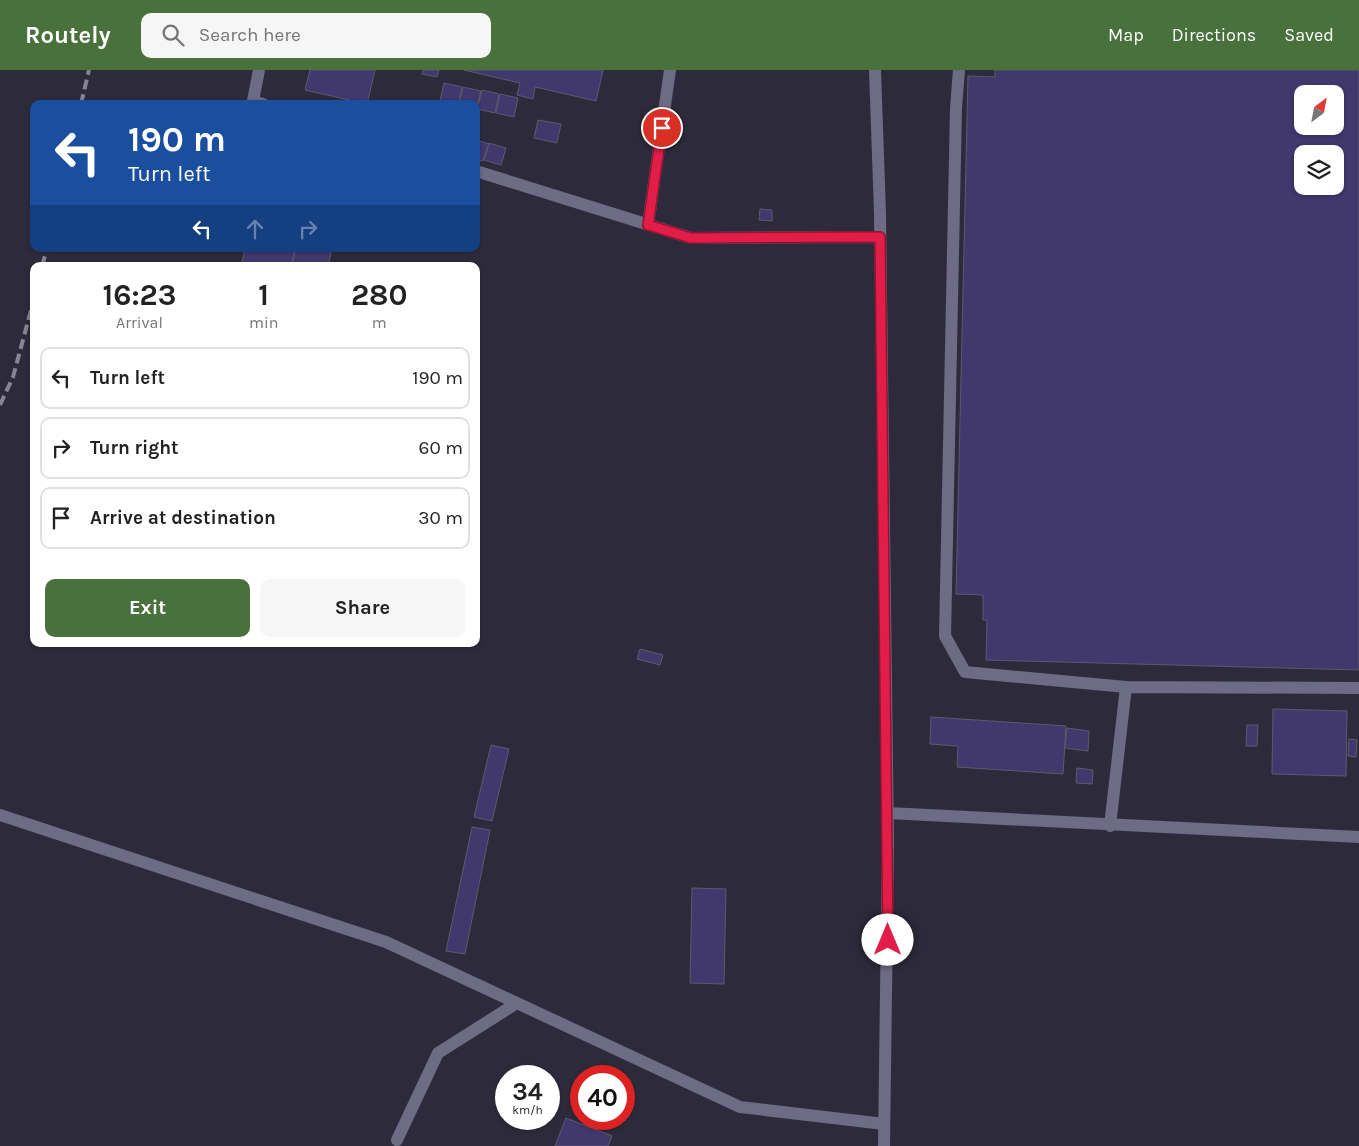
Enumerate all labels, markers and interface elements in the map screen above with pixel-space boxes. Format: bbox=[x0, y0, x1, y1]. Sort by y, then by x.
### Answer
search box bbox=[141, 13, 491, 58]
text: Routely bbox=[25, 21, 111, 49]
icon: search bbox=[159, 21, 187, 49]
text: Search here bbox=[199, 24, 301, 46]
text: Map bbox=[1108, 24, 1144, 46]
text: Directions bbox=[1172, 24, 1256, 46]
text: Saved bbox=[1284, 24, 1334, 46]
north arrow bbox=[1294, 85, 1344, 135]
map controls bbox=[1294, 85, 1344, 195]
pin bbox=[641, 107, 683, 149]
icon: arrive bbox=[648, 114, 676, 142]
text: 190 m bbox=[128, 119, 226, 160]
icon: left bbox=[45, 120, 110, 185]
button: layers bbox=[1294, 145, 1344, 195]
text: Turn left bbox=[128, 161, 211, 187]
icon: left bbox=[188, 215, 216, 243]
icon: ahead bbox=[241, 215, 269, 243]
icon: right bbox=[294, 215, 322, 243]
text: 16:23 bbox=[103, 277, 176, 313]
text: 1 bbox=[258, 277, 269, 313]
text: 280 bbox=[351, 277, 407, 313]
text: Arrival bbox=[116, 313, 163, 332]
text: min bbox=[249, 313, 278, 332]
text: m bbox=[372, 313, 387, 332]
icon: left bbox=[47, 364, 75, 392]
text: Turn left bbox=[90, 367, 165, 389]
text: 190 m bbox=[412, 367, 463, 389]
icon: right bbox=[47, 434, 75, 462]
text: Turn right bbox=[90, 437, 179, 459]
text: 60 m bbox=[419, 437, 463, 459]
icon: arrive bbox=[47, 504, 75, 532]
text: Arrive at destination bbox=[90, 507, 276, 529]
text: 30 m bbox=[418, 507, 463, 529]
button: Exit bbox=[45, 579, 250, 637]
button: Share bbox=[260, 579, 465, 637]
position arrow bbox=[861, 913, 913, 965]
speed limit sign: 40 bbox=[570, 1065, 635, 1130]
text: 34 bbox=[512, 1077, 543, 1106]
text: km/h bbox=[512, 1103, 543, 1117]

